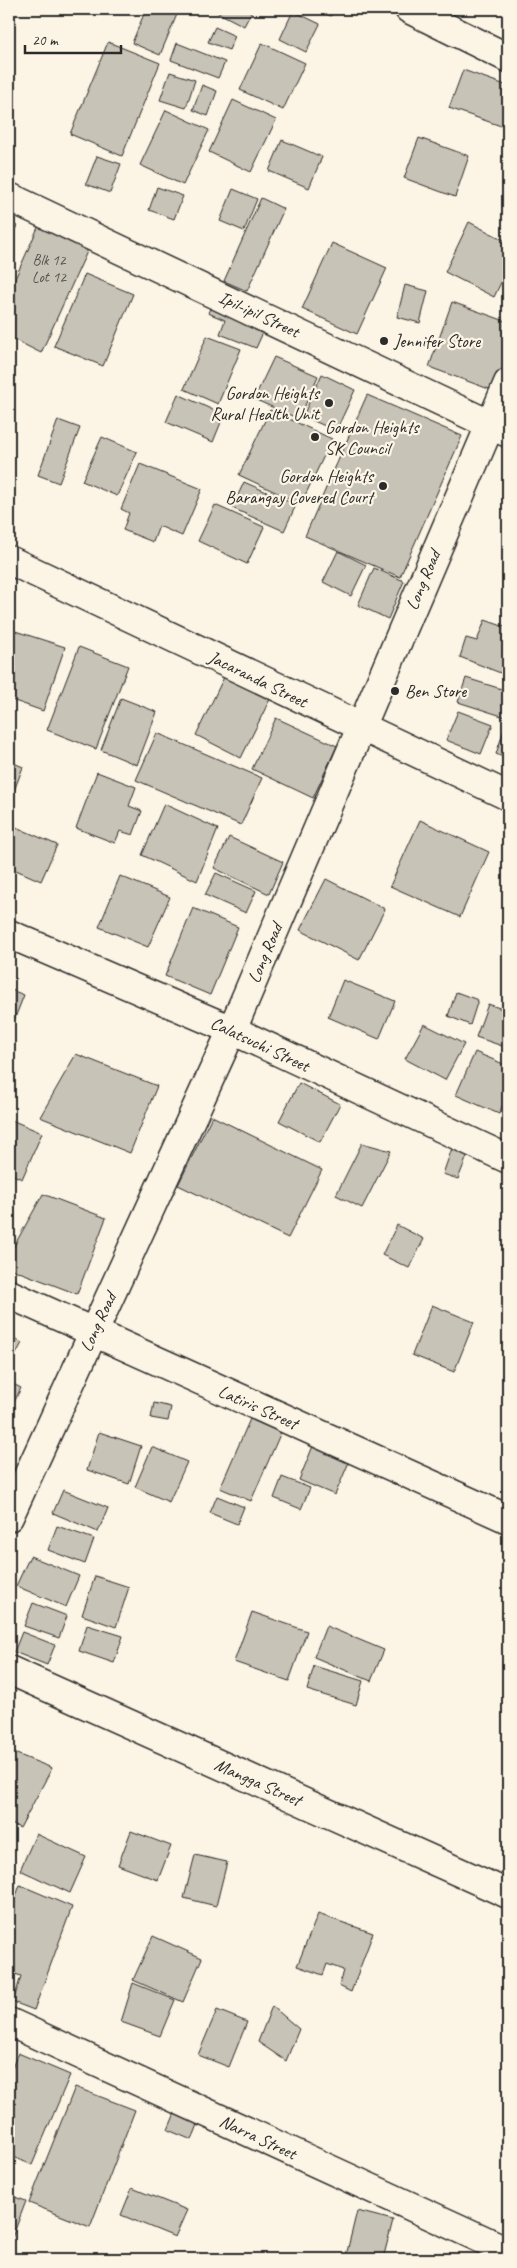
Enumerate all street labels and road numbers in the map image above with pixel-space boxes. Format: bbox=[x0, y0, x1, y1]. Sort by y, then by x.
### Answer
street label: Ipil-ipil Street bbox=[215, 286, 305, 343]
street label: Long Road bbox=[401, 544, 447, 613]
street label: Jacaranda Street bbox=[204, 645, 313, 713]
street label: Long Road bbox=[243, 917, 289, 986]
street label: Calatsuchi Street bbox=[207, 1012, 315, 1077]
street label: Long Road bbox=[75, 1286, 122, 1355]
street label: Latiris Street bbox=[215, 1380, 304, 1435]
street label: Mangga Street bbox=[211, 1753, 307, 1812]
street label: Narra Street bbox=[216, 2110, 302, 2165]

